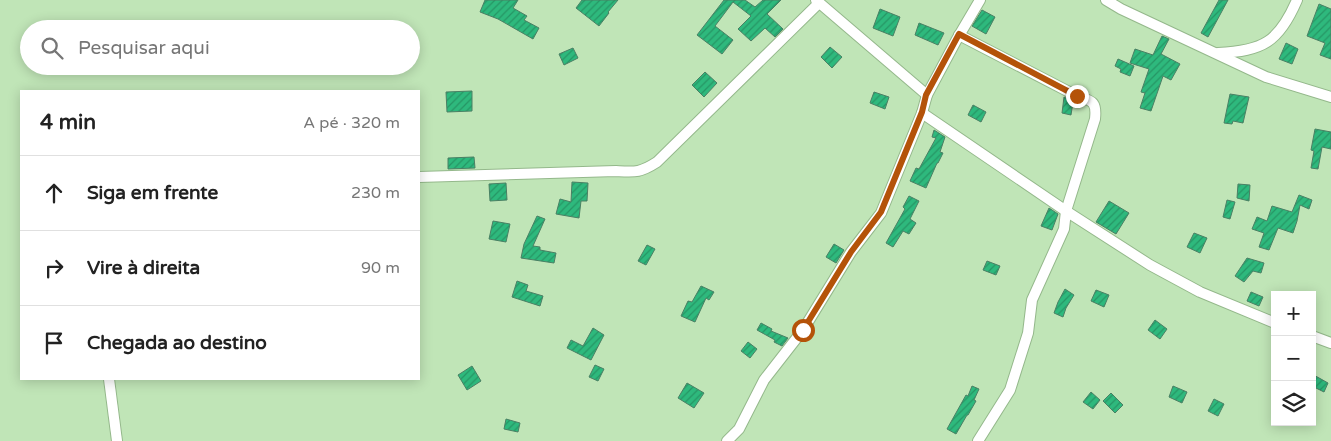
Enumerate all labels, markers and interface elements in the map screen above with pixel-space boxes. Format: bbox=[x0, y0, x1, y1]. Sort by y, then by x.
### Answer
search box bbox=[20, 20, 420, 75]
icon: search bbox=[38, 34, 66, 62]
text: Pesquisar aqui bbox=[78, 37, 210, 59]
route end bbox=[1066, 85, 1089, 108]
text: 4 min bbox=[40, 110, 96, 135]
text: A pé · 320 m bbox=[303, 113, 400, 133]
icon: ahead bbox=[40, 179, 68, 207]
text: Siga em frente bbox=[87, 182, 218, 204]
text: 230 m bbox=[351, 183, 400, 203]
icon: right bbox=[40, 254, 68, 282]
text: Vire à direita bbox=[87, 257, 200, 279]
text: 90 m bbox=[361, 258, 400, 278]
map controls bbox=[1271, 291, 1316, 426]
button: + bbox=[1271, 291, 1316, 336]
route start bbox=[792, 319, 815, 342]
icon: arrive bbox=[40, 329, 68, 357]
text: Chegada ao destino bbox=[87, 332, 267, 354]
button: − bbox=[1271, 336, 1316, 381]
button: layers bbox=[1271, 381, 1316, 426]

